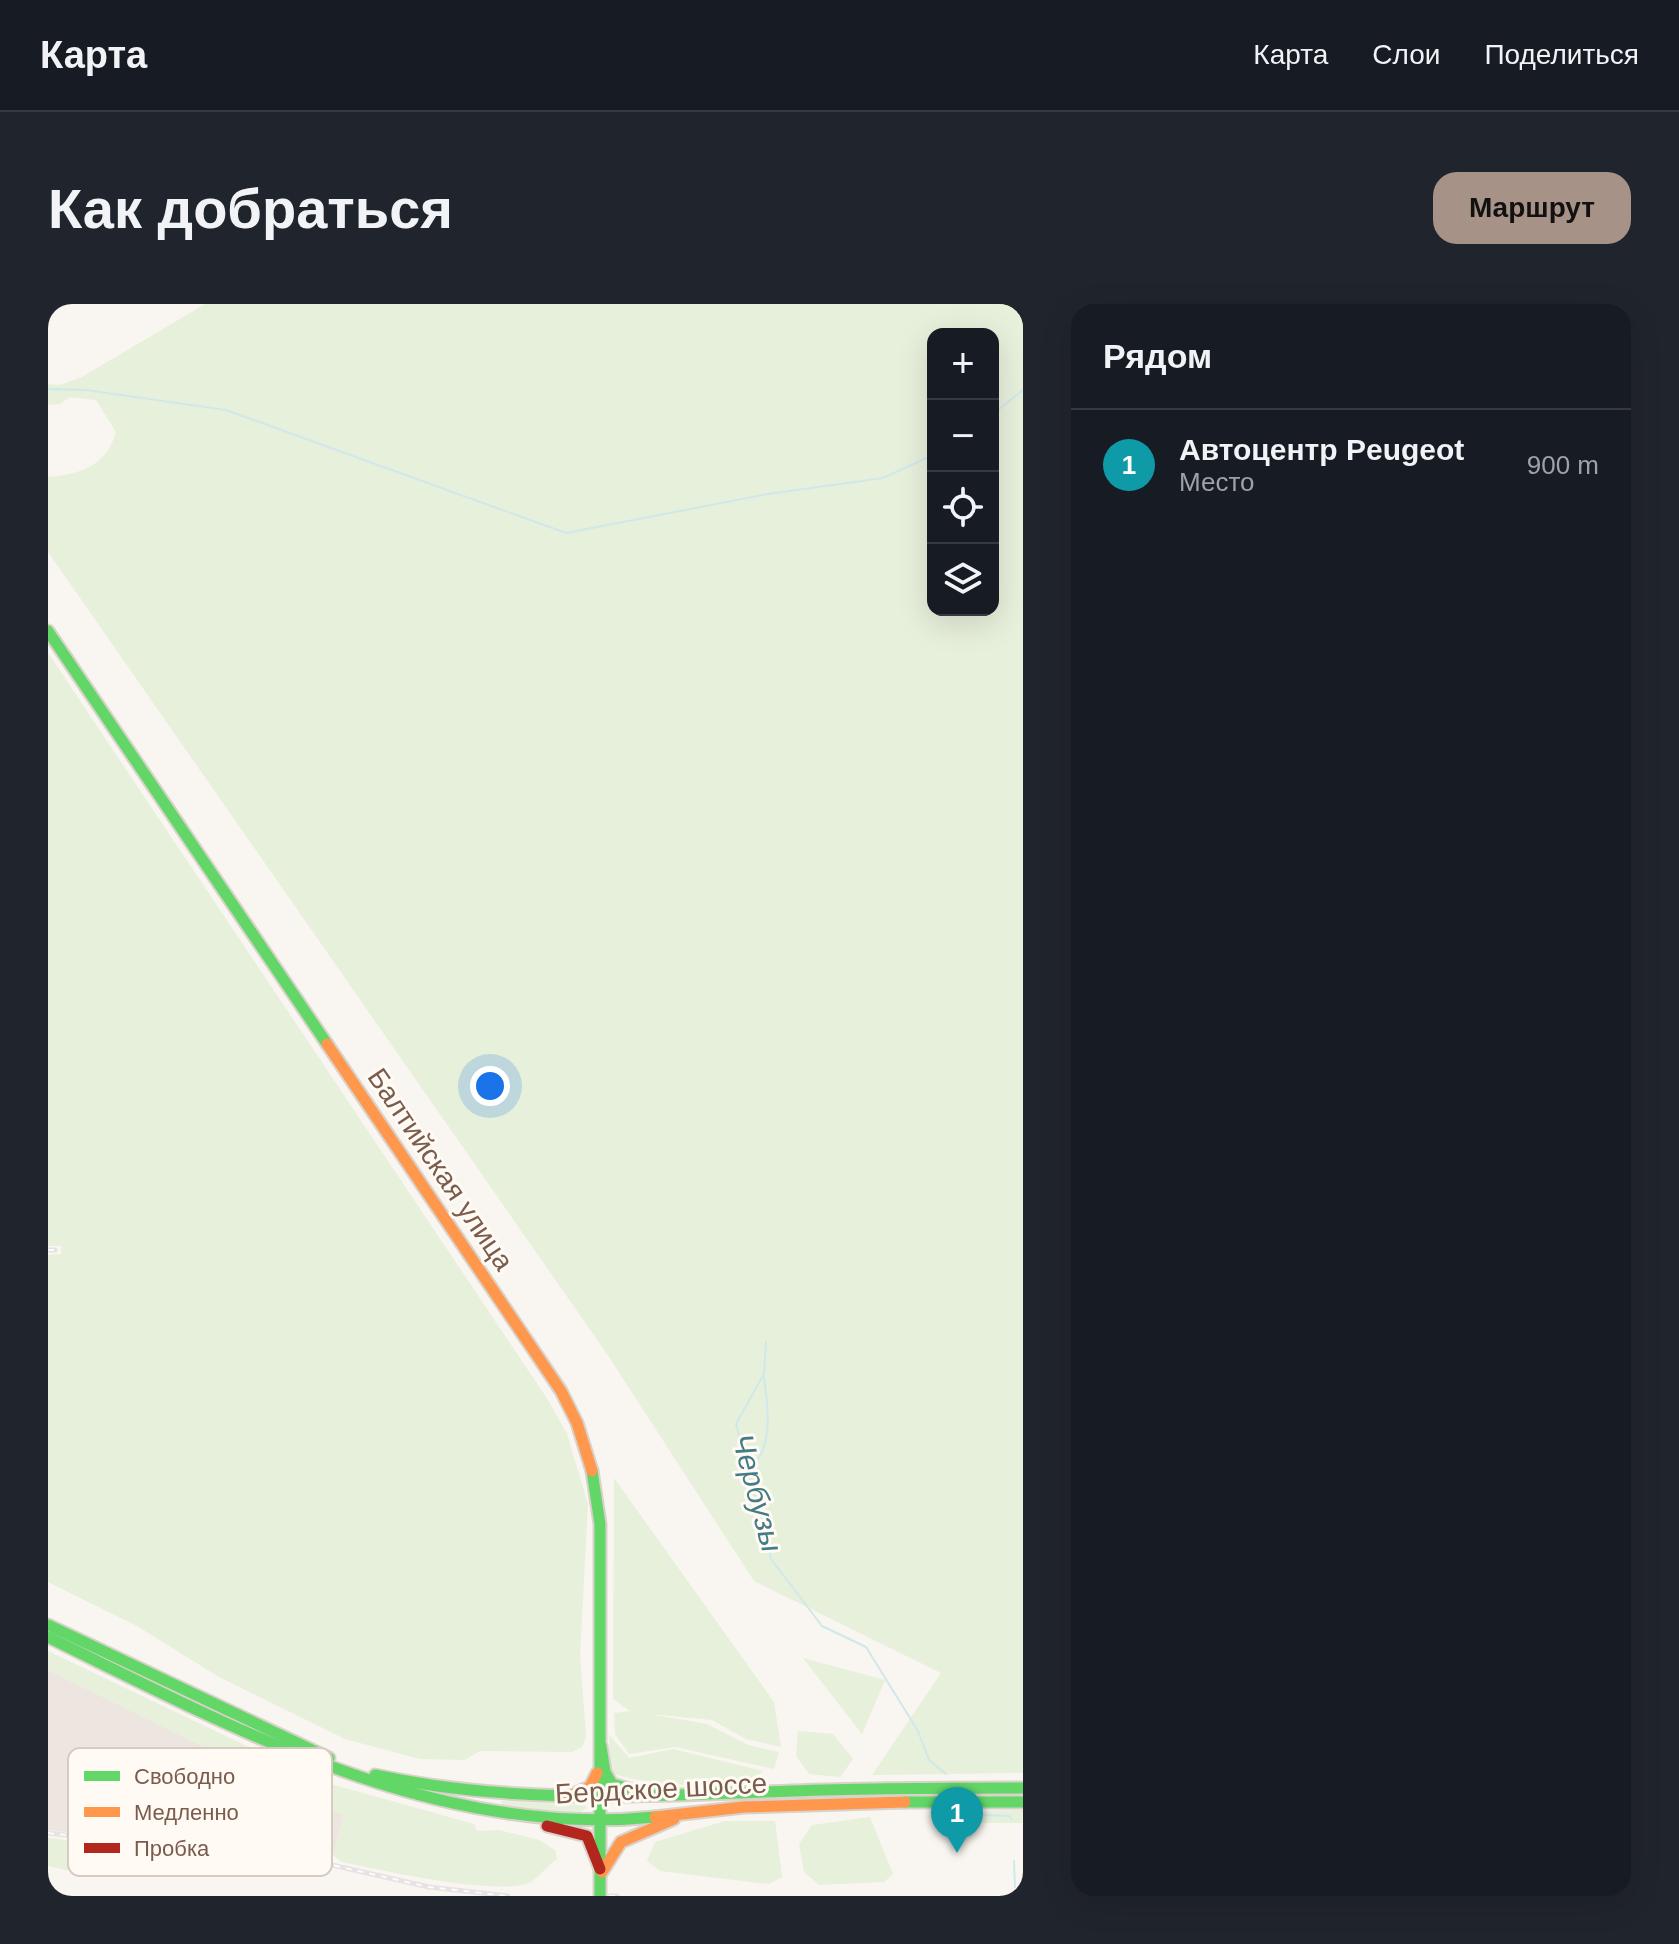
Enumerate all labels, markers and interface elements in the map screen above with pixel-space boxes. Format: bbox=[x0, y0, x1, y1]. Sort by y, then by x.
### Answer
text: Карта bbox=[40, 34, 147, 76]
text: Карта bbox=[1253, 39, 1328, 70]
text: Слои bbox=[1372, 39, 1440, 70]
text: Поделиться bbox=[1484, 39, 1639, 70]
button: Маршрут bbox=[1433, 172, 1631, 244]
text: Как добраться bbox=[48, 177, 453, 240]
map controls bbox=[927, 328, 999, 616]
button: + bbox=[927, 328, 999, 400]
text: Рядом bbox=[1103, 337, 1212, 375]
button: − bbox=[927, 400, 999, 472]
text: Автоцентр Peugeot bbox=[1179, 433, 1464, 466]
text: 1 bbox=[1122, 450, 1136, 480]
text: 900 m bbox=[1527, 450, 1599, 480]
text: Место bbox=[1179, 467, 1255, 497]
button: locate bbox=[927, 472, 999, 544]
button: layers bbox=[927, 544, 999, 616]
street label: Балтийская улица bbox=[362, 1062, 520, 1276]
your location bbox=[470, 1066, 510, 1106]
water label: Чербузы bbox=[726, 1430, 789, 1555]
legend bbox=[68, 1748, 332, 1876]
text: Свободно bbox=[134, 1764, 235, 1789]
street label: Бердское шоссе bbox=[554, 1767, 768, 1810]
pin: 1 bbox=[931, 1787, 983, 1853]
text: Медленно bbox=[134, 1800, 239, 1825]
text: Пробка bbox=[134, 1836, 210, 1861]

